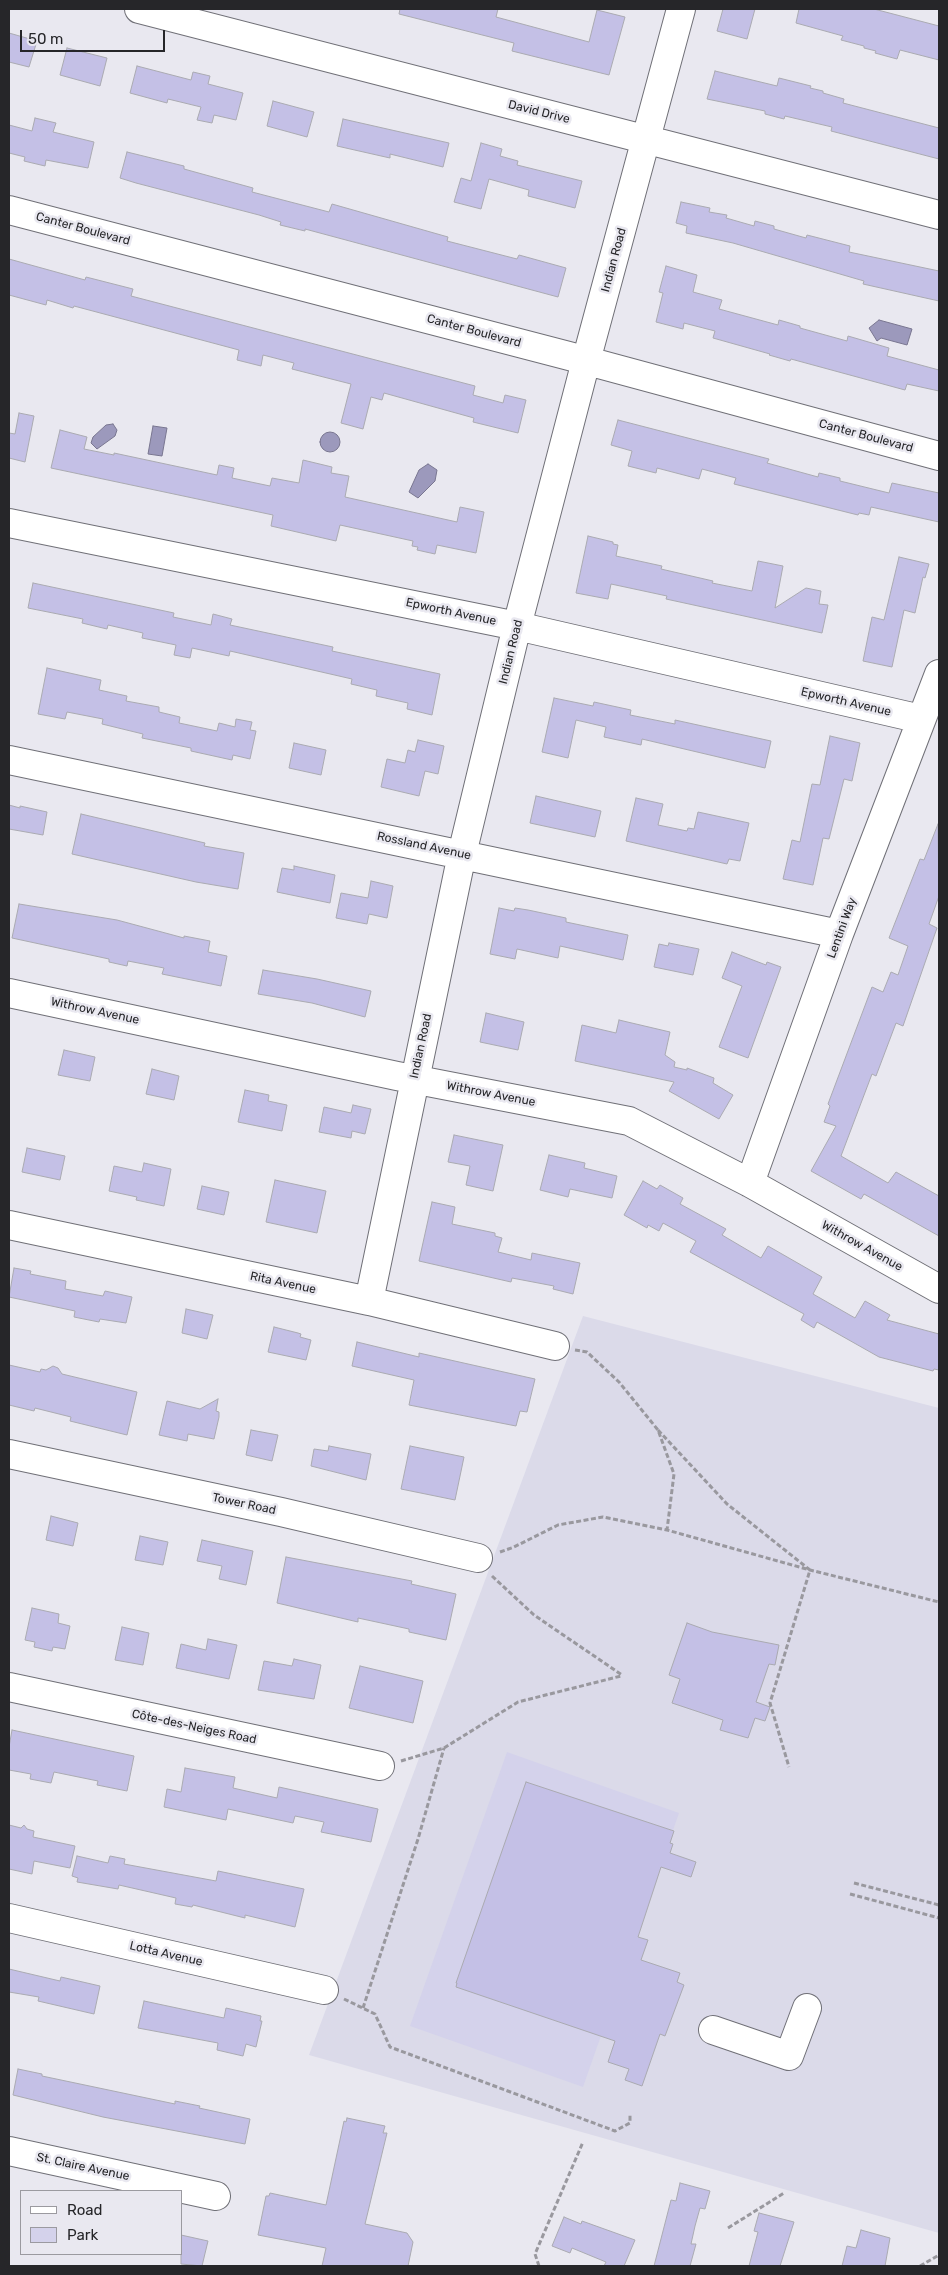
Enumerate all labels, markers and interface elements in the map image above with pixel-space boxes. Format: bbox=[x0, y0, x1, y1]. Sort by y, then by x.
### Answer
scale bar bbox=[22, 20, 168, 52]
text: 50 m bbox=[28, 30, 63, 48]
street label: David Drive bbox=[507, 97, 571, 127]
street label: Canter Boulevard bbox=[34, 210, 132, 248]
street label: Indian Road bbox=[599, 226, 629, 294]
street label: Canter Boulevard bbox=[425, 312, 523, 350]
street label: Canter Boulevard bbox=[817, 417, 915, 455]
street label: Epworth Avenue bbox=[404, 595, 498, 629]
street label: Indian Road bbox=[496, 618, 526, 686]
street label: Epworth Avenue bbox=[799, 685, 893, 719]
street label: Rossland Avenue bbox=[376, 829, 472, 863]
street label: Lentini Way bbox=[824, 896, 860, 960]
street label: Withrow Avenue bbox=[49, 995, 141, 1027]
street label: Indian Road bbox=[407, 1012, 435, 1080]
street label: Withrow Avenue bbox=[445, 1078, 537, 1110]
street label: Withrow Avenue bbox=[819, 1218, 905, 1274]
street label: Rita Avenue bbox=[249, 1269, 317, 1297]
street label: Tower Road bbox=[211, 1490, 277, 1518]
street label: Côte-des-Neiges Road bbox=[130, 1707, 258, 1747]
street label: Lotta Avenue bbox=[128, 1939, 204, 1969]
street label: St. Claire Avenue bbox=[35, 2150, 131, 2184]
legend bbox=[20, 2190, 182, 2255]
text: Road bbox=[67, 2201, 103, 2219]
text: Park bbox=[67, 2226, 98, 2244]

